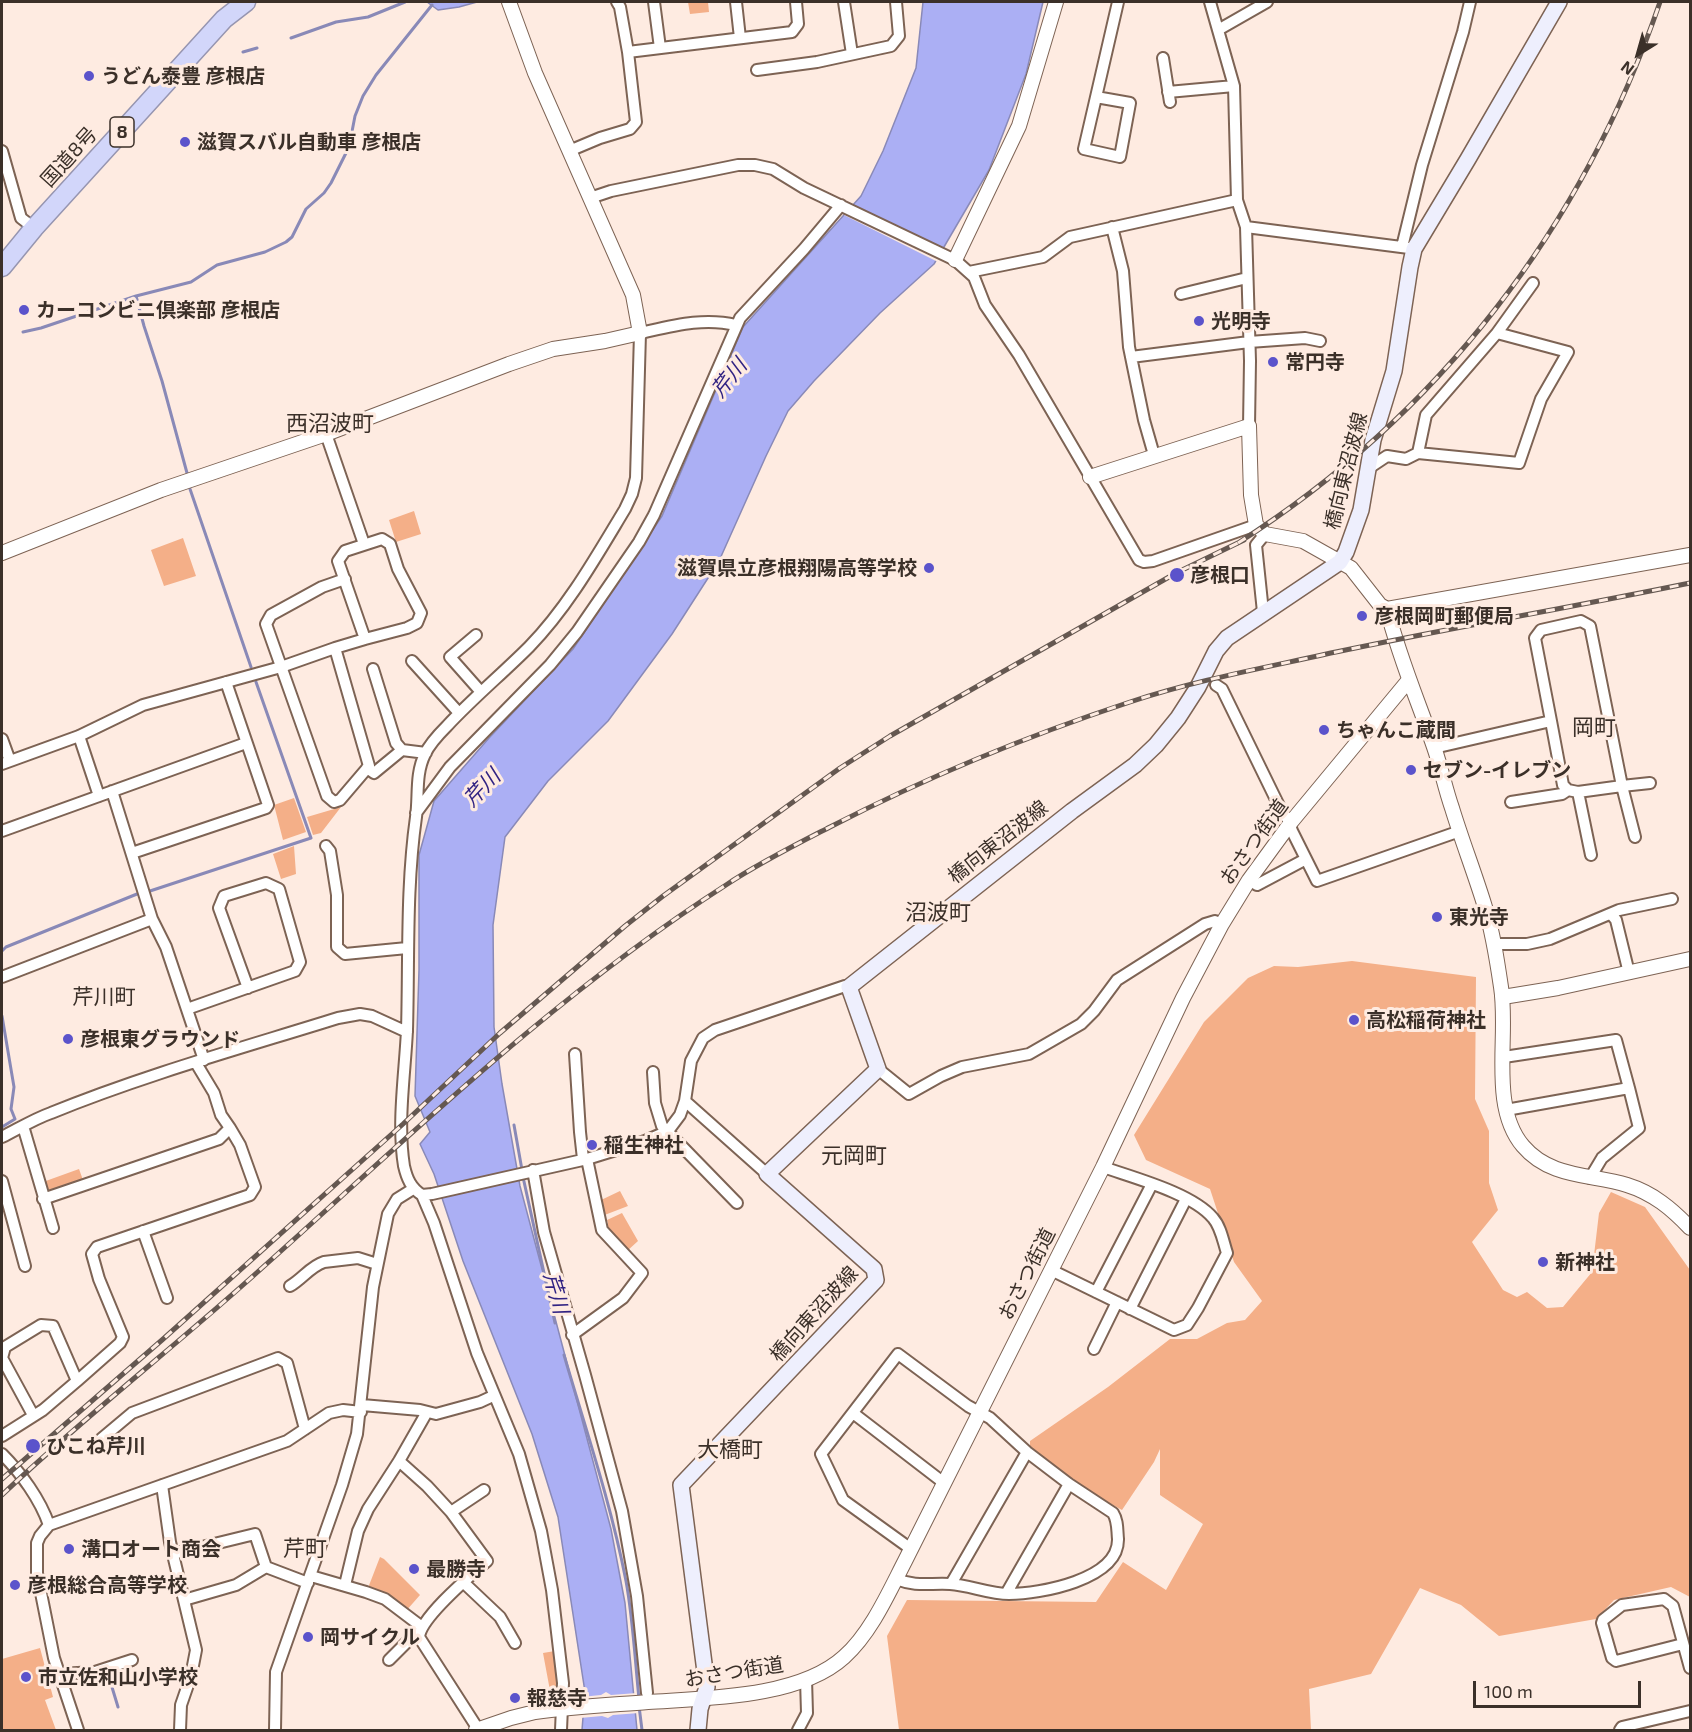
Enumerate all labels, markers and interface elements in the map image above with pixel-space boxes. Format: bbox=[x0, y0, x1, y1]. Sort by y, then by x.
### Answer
north arrow bbox=[1608, 24, 1668, 84]
text: N bbox=[1617, 58, 1637, 80]
place label: うどん泰豊 彦根店 bbox=[101, 64, 265, 88]
marker: うどん泰豊 彦根店 bbox=[82, 69, 96, 83]
road number: 8 bbox=[110, 117, 134, 147]
street label: 国道8号 bbox=[36, 122, 102, 192]
place label: 滋賀スバル自動車 彦根店 bbox=[197, 130, 421, 154]
marker: 滋賀スバル自動車 彦根店 bbox=[178, 135, 192, 149]
place label: カーコンビニ倶楽部 彦根店 bbox=[36, 298, 280, 322]
marker: カーコンビニ倶楽部 彦根店 bbox=[17, 303, 31, 317]
place label: 光明寺 bbox=[1211, 309, 1271, 333]
marker: 光明寺 bbox=[1192, 314, 1206, 328]
place label: 常円寺 bbox=[1285, 350, 1345, 374]
water label: 芹川 bbox=[706, 354, 752, 402]
marker: 常円寺 bbox=[1266, 355, 1280, 369]
street label: 橋向東沼波線 bbox=[1320, 410, 1372, 532]
district label: 西沼波町 bbox=[286, 411, 374, 437]
place label: 滋賀県立彦根翔陽高等学校 bbox=[677, 556, 917, 580]
marker: 滋賀県立彦根翔陽高等学校 bbox=[922, 561, 936, 575]
place label: 彦根口 bbox=[1190, 563, 1250, 587]
marker: 彦根口 bbox=[1168, 566, 1186, 584]
place label: 彦根岡町郵便局 bbox=[1374, 604, 1514, 628]
marker: 彦根岡町郵便局 bbox=[1355, 609, 1369, 623]
district label: 岡町 bbox=[1572, 715, 1616, 741]
place label: ちゃんこ蔵間 bbox=[1336, 718, 1456, 742]
marker: ちゃんこ蔵間 bbox=[1317, 723, 1331, 737]
place label: セブン-イレブン bbox=[1423, 758, 1571, 782]
marker: セブン-イレブン bbox=[1404, 763, 1418, 777]
water label: 芹川 bbox=[458, 764, 506, 812]
street label: おさつ街道 bbox=[1215, 794, 1293, 890]
street label: 橋向東沼波線 bbox=[943, 796, 1053, 888]
district label: 沼波町 bbox=[905, 900, 971, 926]
place label: 東光寺 bbox=[1449, 905, 1509, 929]
marker: 東光寺 bbox=[1430, 910, 1444, 924]
district label: 芹川町 bbox=[73, 984, 135, 1010]
place label: 高松稲荷神社 bbox=[1366, 1008, 1486, 1032]
marker: 高松稲荷神社 bbox=[1347, 1013, 1361, 1027]
place label: 彦根東グラウンド bbox=[80, 1027, 240, 1051]
marker: 彦根東グラウンド bbox=[61, 1032, 75, 1046]
place label: 稲生神社 bbox=[604, 1133, 684, 1157]
marker: 稲生神社 bbox=[585, 1138, 599, 1152]
district label: 元岡町 bbox=[821, 1143, 887, 1169]
street label: おさつ街道 bbox=[994, 1224, 1060, 1324]
place label: 新神社 bbox=[1555, 1250, 1615, 1274]
marker: 新神社 bbox=[1536, 1255, 1550, 1269]
street label: 橋向東沼波線 bbox=[765, 1261, 863, 1367]
water label: 芹川 bbox=[538, 1269, 574, 1317]
place label: ひこね芹川 bbox=[46, 1434, 146, 1458]
marker: ひこね芹川 bbox=[24, 1437, 42, 1455]
district label: 大橋町 bbox=[697, 1437, 763, 1463]
district label: 芹町 bbox=[283, 1536, 327, 1562]
place label: 溝口オート商会 bbox=[81, 1537, 221, 1561]
marker: 溝口オート商会 bbox=[62, 1542, 76, 1556]
place label: 最勝寺 bbox=[426, 1557, 486, 1581]
marker: 最勝寺 bbox=[407, 1562, 421, 1576]
place label: 彦根総合高等学校 bbox=[27, 1573, 187, 1597]
marker: 彦根総合高等学校 bbox=[8, 1578, 22, 1592]
place label: 岡サイクル bbox=[320, 1625, 420, 1649]
marker: 岡サイクル bbox=[301, 1630, 315, 1644]
street label: おさつ街道 bbox=[683, 1652, 785, 1692]
place label: 市立佐和山小学校 bbox=[38, 1665, 198, 1689]
scale bar bbox=[1476, 1669, 1644, 1707]
marker: 市立佐和山小学校 bbox=[19, 1670, 33, 1684]
text: 100 m bbox=[1484, 1680, 1533, 1702]
place label: 報慈寺 bbox=[527, 1686, 587, 1710]
marker: 報慈寺 bbox=[508, 1691, 522, 1705]

